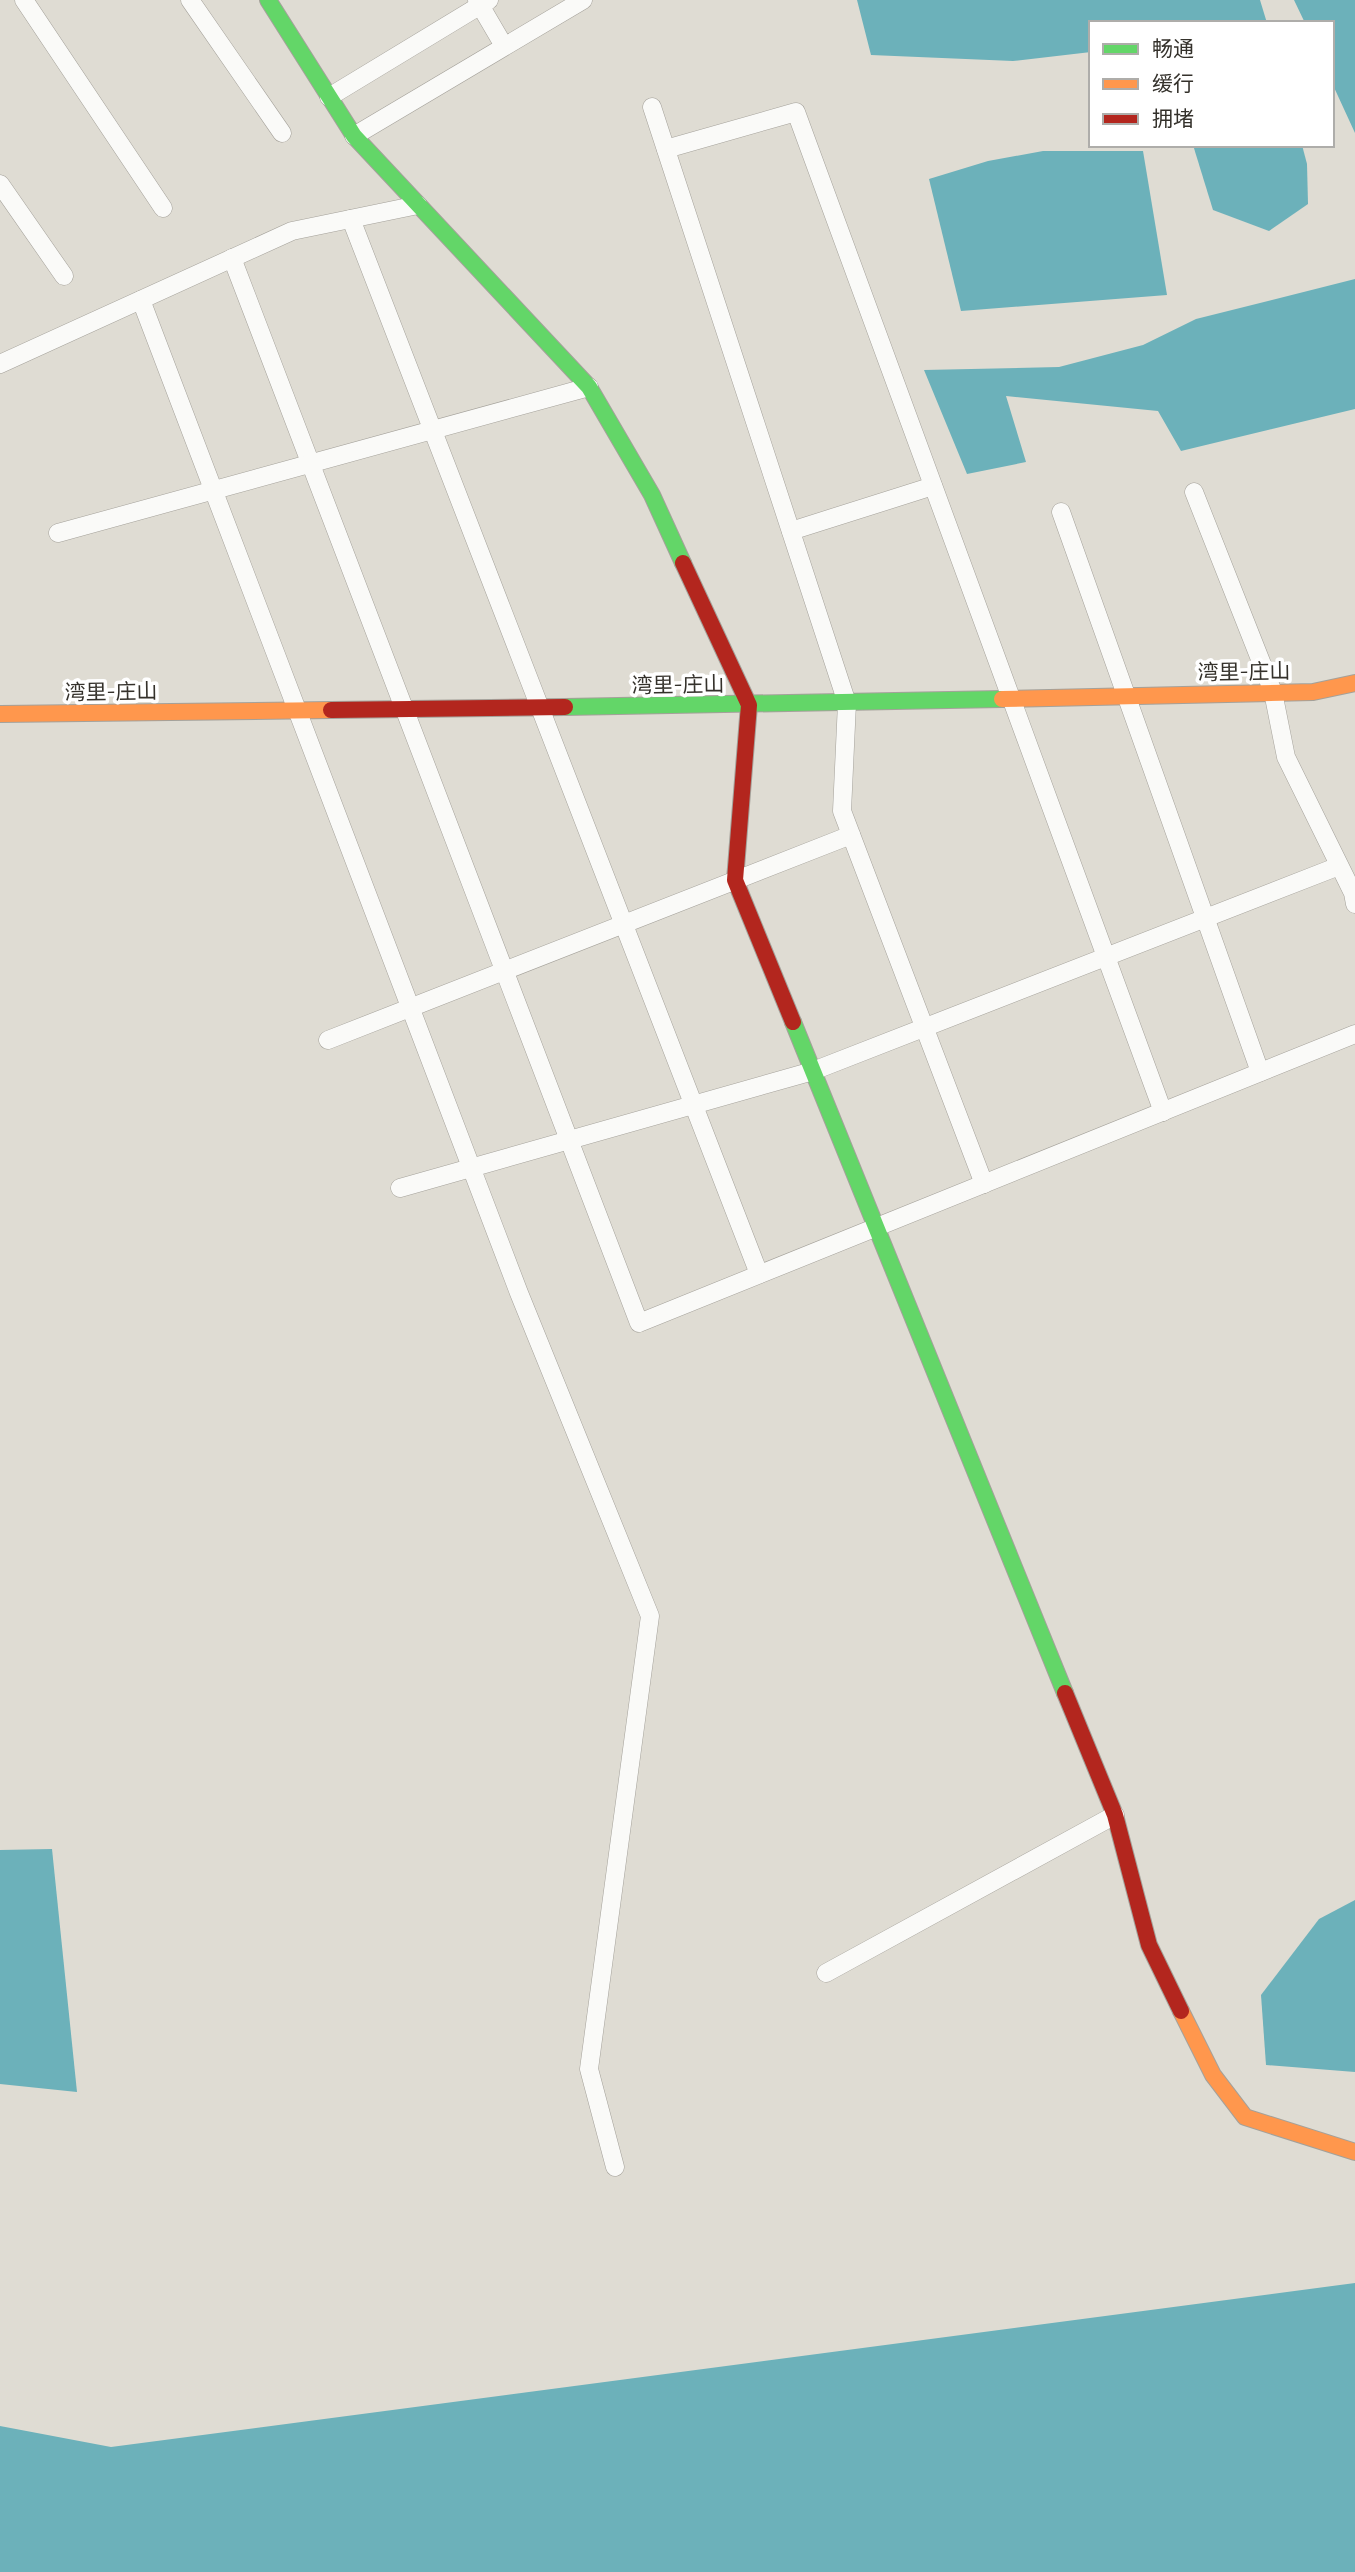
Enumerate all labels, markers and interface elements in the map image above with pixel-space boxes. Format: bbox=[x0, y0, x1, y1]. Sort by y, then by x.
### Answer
legend bbox=[1089, 21, 1334, 147]
text: 畅通 bbox=[1152, 34, 1194, 62]
text: 缓行 bbox=[1152, 69, 1194, 97]
text: 拥堵 bbox=[1152, 104, 1194, 132]
street label: 湾里-庄山 bbox=[1197, 656, 1291, 686]
street label: 湾里-庄山 bbox=[631, 669, 725, 699]
street label: 湾里-庄山 bbox=[64, 676, 158, 706]

